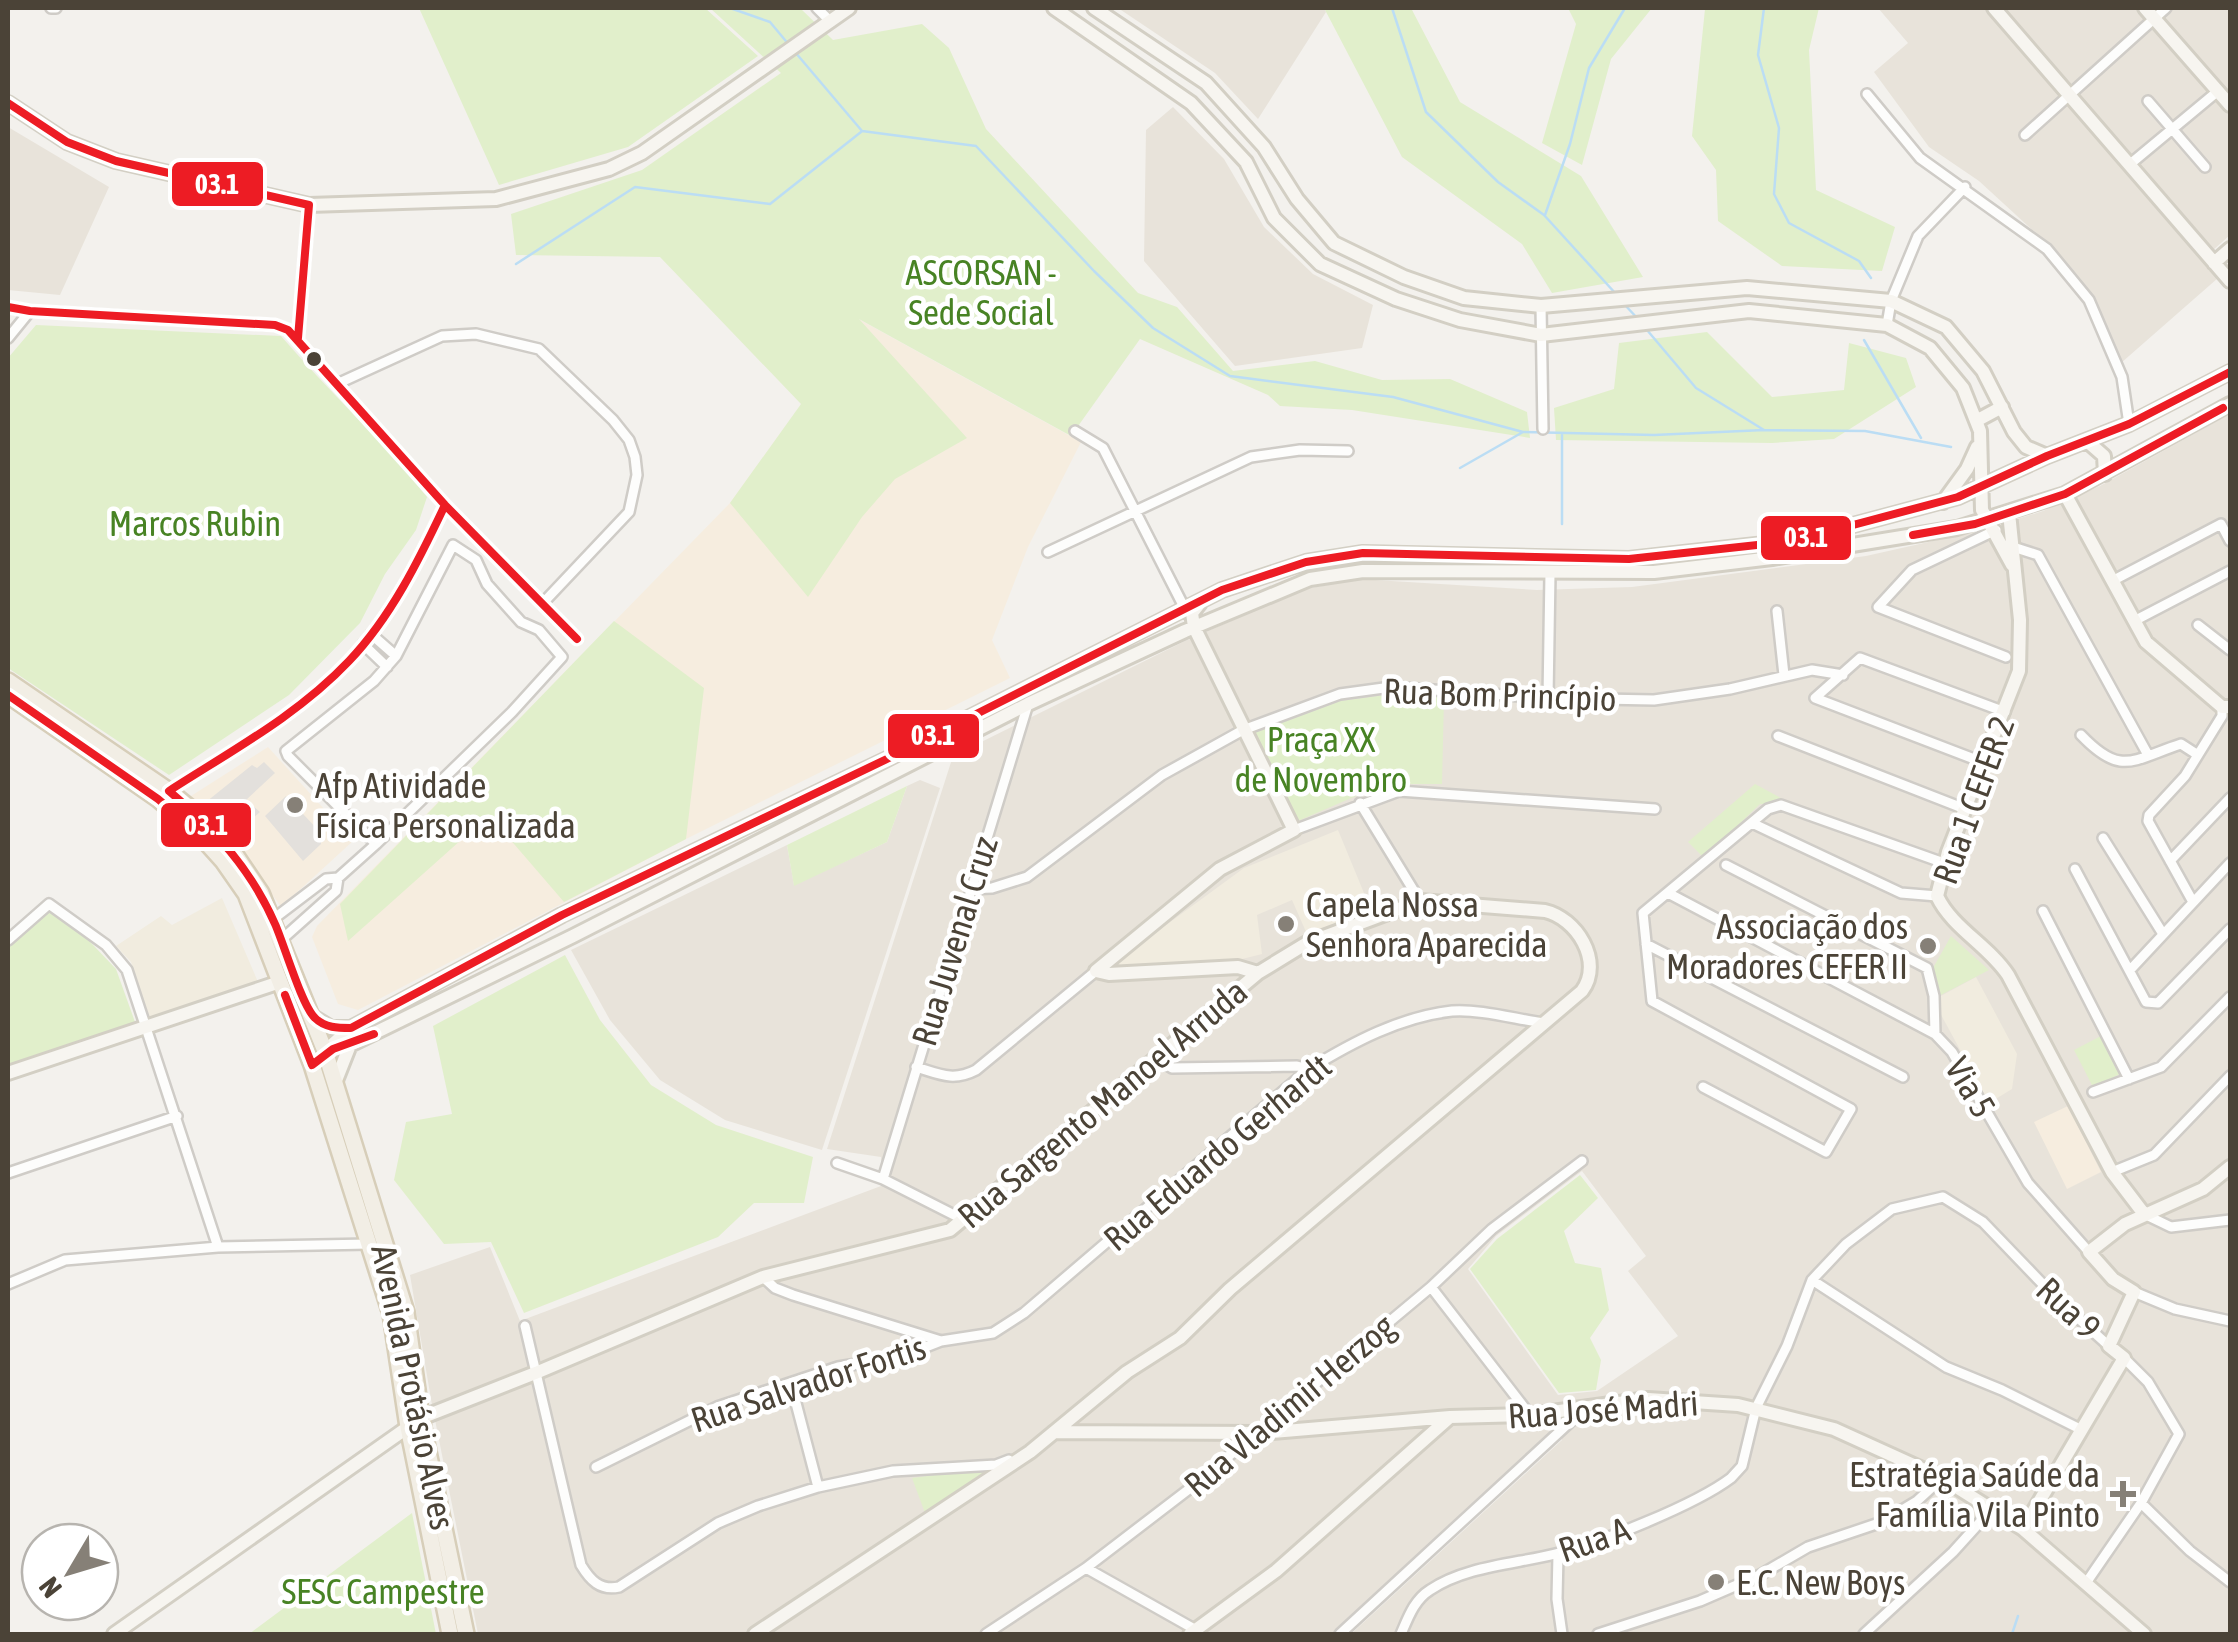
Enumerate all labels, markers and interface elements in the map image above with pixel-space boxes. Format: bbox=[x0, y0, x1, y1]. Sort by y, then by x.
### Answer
line badge: 03.1 bbox=[170, 160, 265, 208]
text: 03.1 bbox=[195, 168, 239, 200]
park label: ASCORSAN - Sede Social bbox=[906, 252, 1056, 332]
unlabelled marker bbox=[304, 349, 324, 369]
park label: Marcos Rubin bbox=[109, 503, 281, 543]
line badge: 03.1 bbox=[1759, 514, 1853, 562]
text: 03.1 bbox=[1784, 521, 1828, 553]
street label: Rua Bom Princípio bbox=[1383, 670, 1617, 718]
street label: Rua 1 CEFER 2 bbox=[1924, 711, 2022, 889]
line badge: 03.1 bbox=[886, 712, 981, 760]
text: 03.1 bbox=[911, 719, 955, 751]
park label: Praça XX de Novembro bbox=[1235, 719, 1407, 799]
place label: Afp Atividade Física Personalizada bbox=[315, 765, 576, 845]
marker: Afp Atividade Física Personalizada bbox=[284, 794, 306, 816]
line badge: 03.1 bbox=[159, 801, 253, 849]
text: 03.1 bbox=[184, 809, 228, 841]
street label: Rua Juvenal Cruz bbox=[903, 831, 1005, 1050]
place label: Capela Nossa Senhora Aparecida bbox=[1306, 884, 1548, 964]
place label: Associação dos Moradores CEFER II bbox=[1666, 906, 1908, 986]
marker: Capela Nossa Senhora Aparecida bbox=[1275, 913, 1297, 935]
marker: Associação dos Moradores CEFER II bbox=[1917, 935, 1939, 957]
street label: Rua Sargento Manoel Arruda bbox=[949, 970, 1255, 1236]
street label: Rua Eduardo Gerhardt bbox=[1096, 1046, 1338, 1258]
street label: Via 5 bbox=[1938, 1050, 2004, 1124]
street label: Avenida Protásio Alves bbox=[364, 1241, 464, 1533]
street label: Rua 9 bbox=[2029, 1269, 2109, 1347]
street label: Rua Vladimir Herzog bbox=[1176, 1306, 1402, 1504]
street label: Rua Salvador Fortis bbox=[686, 1326, 930, 1440]
street label: Rua José Madri bbox=[1506, 1382, 1700, 1436]
place label: Estratégia Saúde da Família Vila Pinto bbox=[1849, 1454, 2100, 1534]
marker: Estratégia Saúde da Família Vila Pinto bbox=[2110, 1481, 2136, 1507]
street label: Rua A bbox=[1553, 1508, 1636, 1570]
north arrow bbox=[20, 1522, 120, 1622]
place label: E.C. New Boys bbox=[1736, 1562, 1905, 1602]
text: N bbox=[33, 1571, 68, 1604]
park label: SESC Campestre bbox=[281, 1571, 485, 1611]
marker: E.C. New Boys bbox=[1705, 1571, 1727, 1593]

